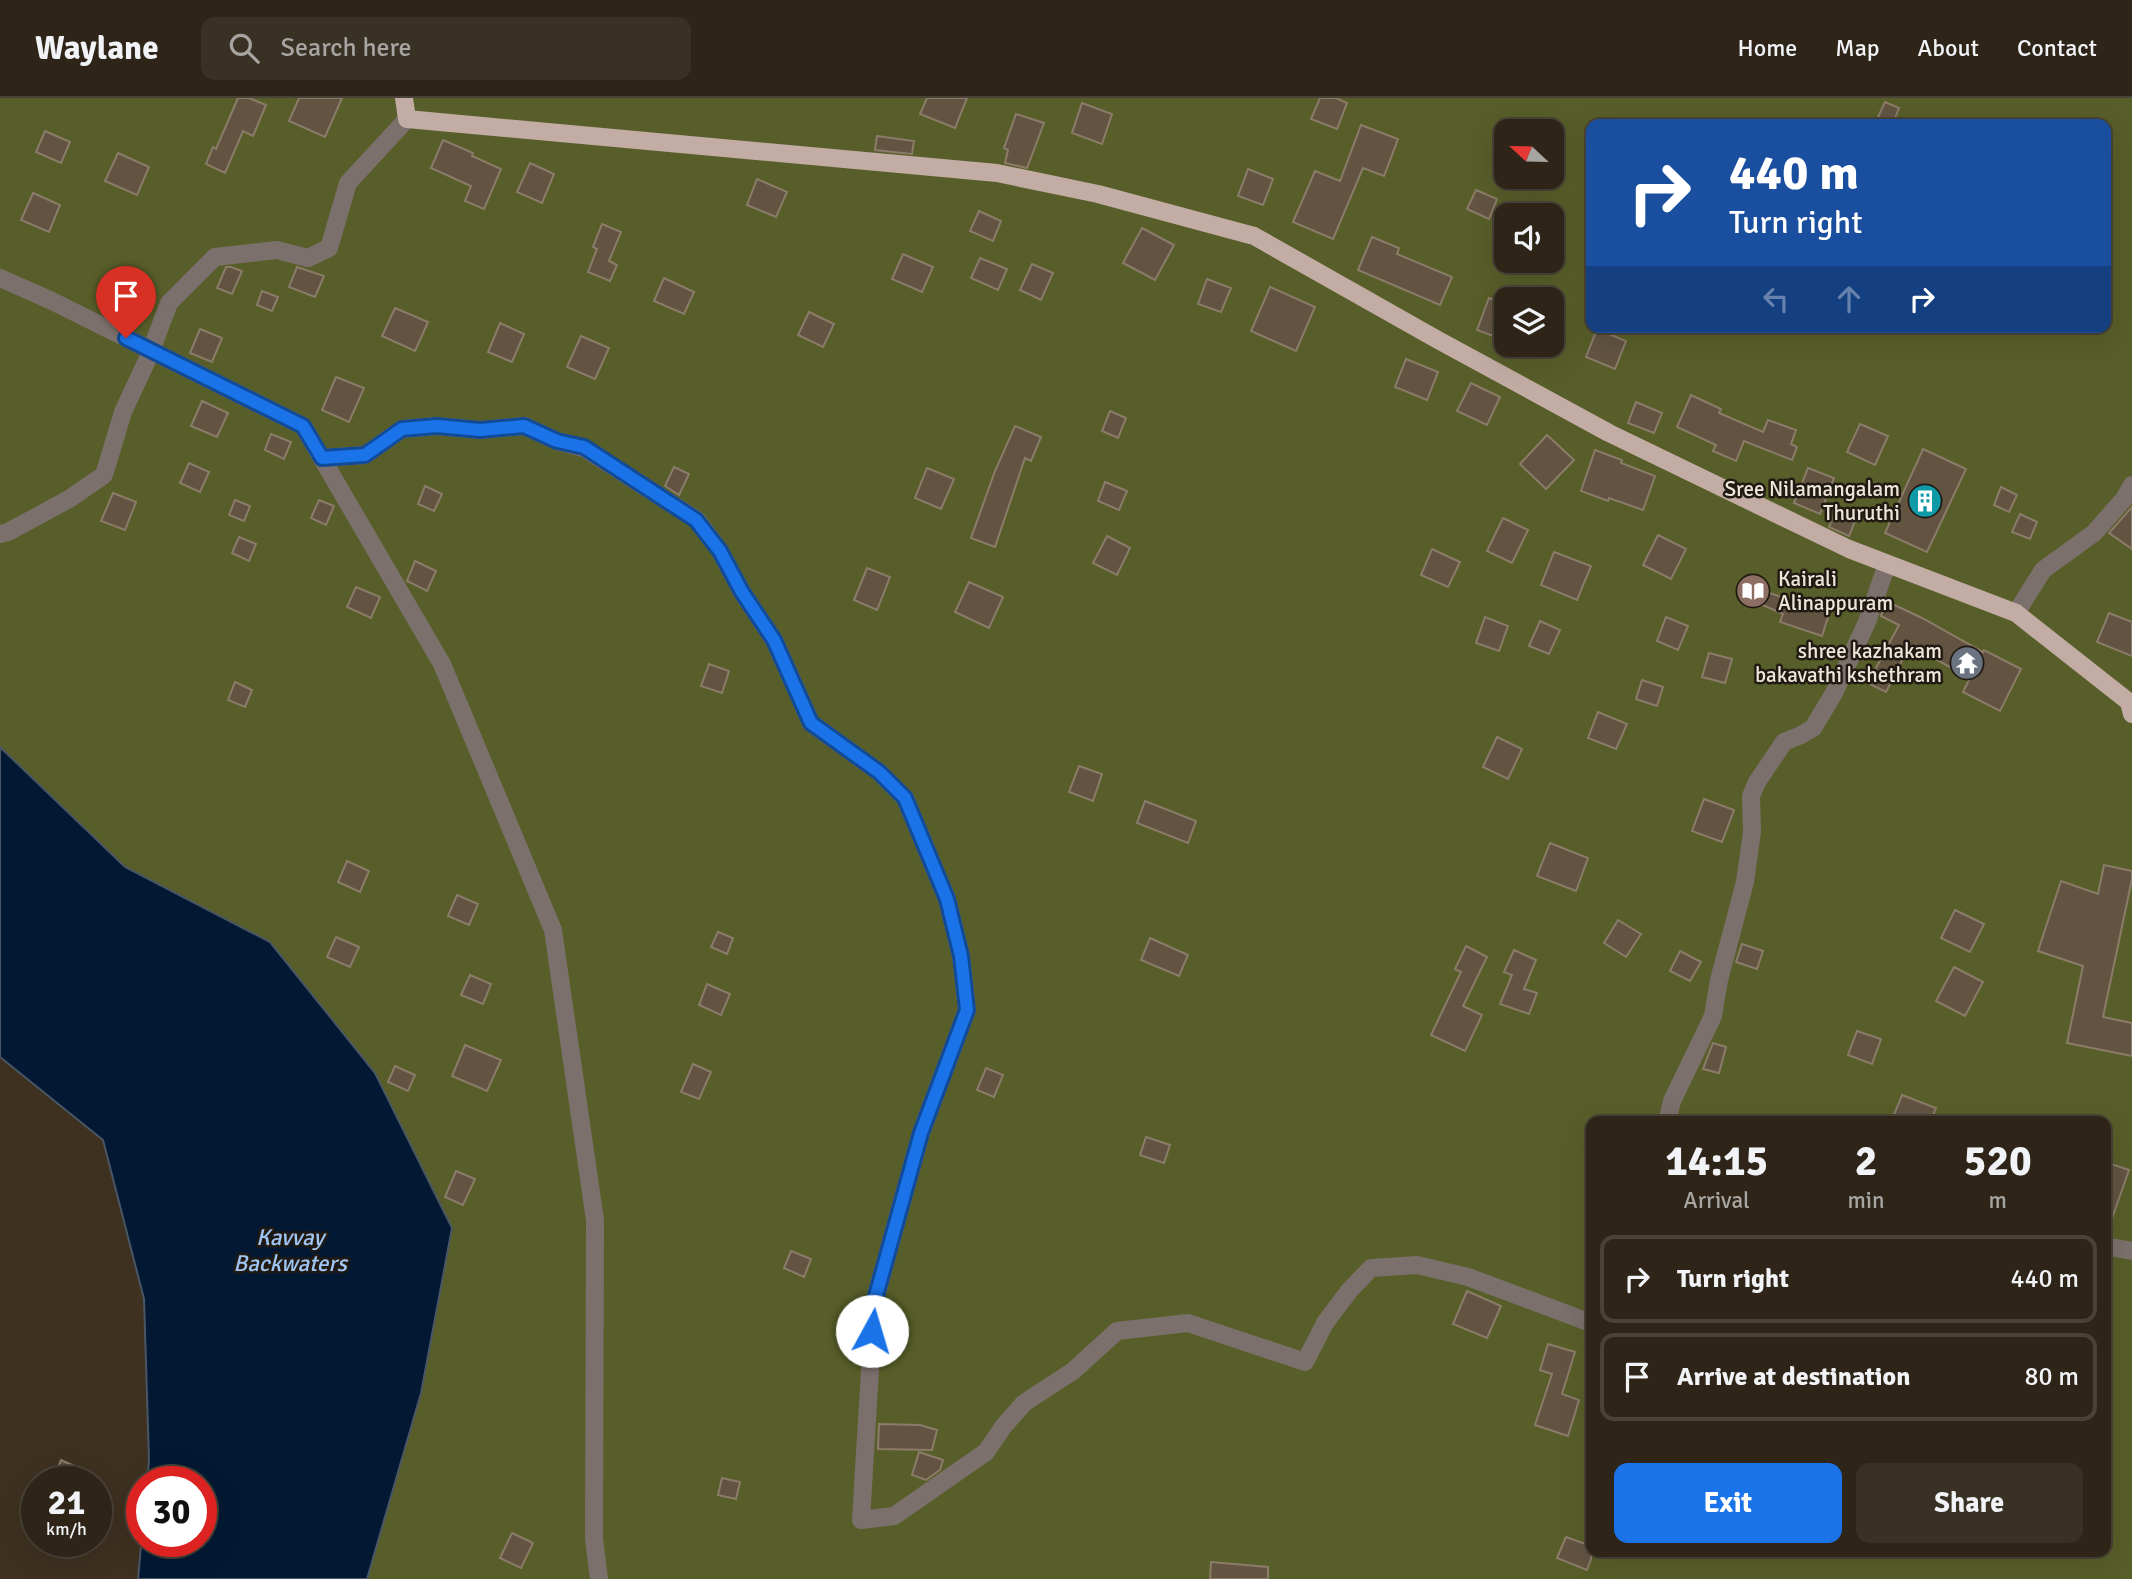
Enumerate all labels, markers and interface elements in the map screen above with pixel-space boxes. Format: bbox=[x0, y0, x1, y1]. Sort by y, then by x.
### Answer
search box bbox=[201, 17, 691, 80]
text: Waylane bbox=[35, 28, 159, 69]
icon: search bbox=[225, 29, 263, 67]
text: Search here bbox=[281, 32, 412, 64]
text: Home bbox=[1737, 33, 1797, 63]
text: Map bbox=[1835, 33, 1880, 63]
text: About bbox=[1918, 33, 1979, 63]
text: Contact bbox=[2017, 33, 2097, 63]
north arrow bbox=[1494, 119, 1564, 189]
map controls bbox=[1494, 119, 1564, 357]
text: 440 m bbox=[1729, 143, 1859, 203]
icon: right bbox=[1614, 147, 1705, 238]
button: sound bbox=[1494, 203, 1564, 273]
text: Turn right bbox=[1729, 203, 1862, 242]
pin bbox=[96, 266, 156, 338]
icon: arrive bbox=[107, 277, 145, 315]
icon: left bbox=[1757, 280, 1795, 318]
icon: ahead bbox=[1830, 280, 1868, 318]
icon: right bbox=[1903, 280, 1941, 318]
button: layers bbox=[1494, 287, 1564, 357]
place label: Sree Nilamangalam Thuruthi bbox=[1724, 476, 1900, 526]
building icon: Sree Nilamangalam Thuruthi bbox=[1906, 482, 1944, 520]
place label: Kairali Alinappuram bbox=[1778, 566, 1893, 616]
library icon: Kairali Alinappuram bbox=[1734, 572, 1772, 610]
place label: shree kazhakam bakavathi kshethram bbox=[1755, 638, 1942, 688]
temple icon: shree kazhakam bakavathi kshethram bbox=[1948, 644, 1986, 682]
text: 14:15 bbox=[1665, 1136, 1768, 1187]
text: 2 bbox=[1855, 1136, 1877, 1187]
text: 520 bbox=[1964, 1136, 2032, 1187]
text: Arrival bbox=[1684, 1186, 1750, 1215]
text: min bbox=[1847, 1186, 1885, 1215]
text: m bbox=[1989, 1186, 2007, 1215]
water label: Kavvay Backwaters bbox=[233, 1223, 349, 1278]
icon: right bbox=[1618, 1260, 1656, 1298]
text: Turn right bbox=[1677, 1263, 1789, 1295]
text: 440 m bbox=[2010, 1263, 2079, 1295]
position arrow bbox=[835, 1294, 909, 1368]
icon: arrive bbox=[1618, 1358, 1656, 1396]
text: Arrive at destination bbox=[1677, 1361, 1910, 1393]
text: 80 m bbox=[2024, 1361, 2079, 1393]
button: Exit bbox=[1614, 1463, 1842, 1543]
button: Share bbox=[1856, 1463, 2083, 1543]
speed limit sign: 30 bbox=[126, 1466, 217, 1557]
text: 21 bbox=[48, 1481, 85, 1524]
text: km/h bbox=[46, 1518, 87, 1540]

